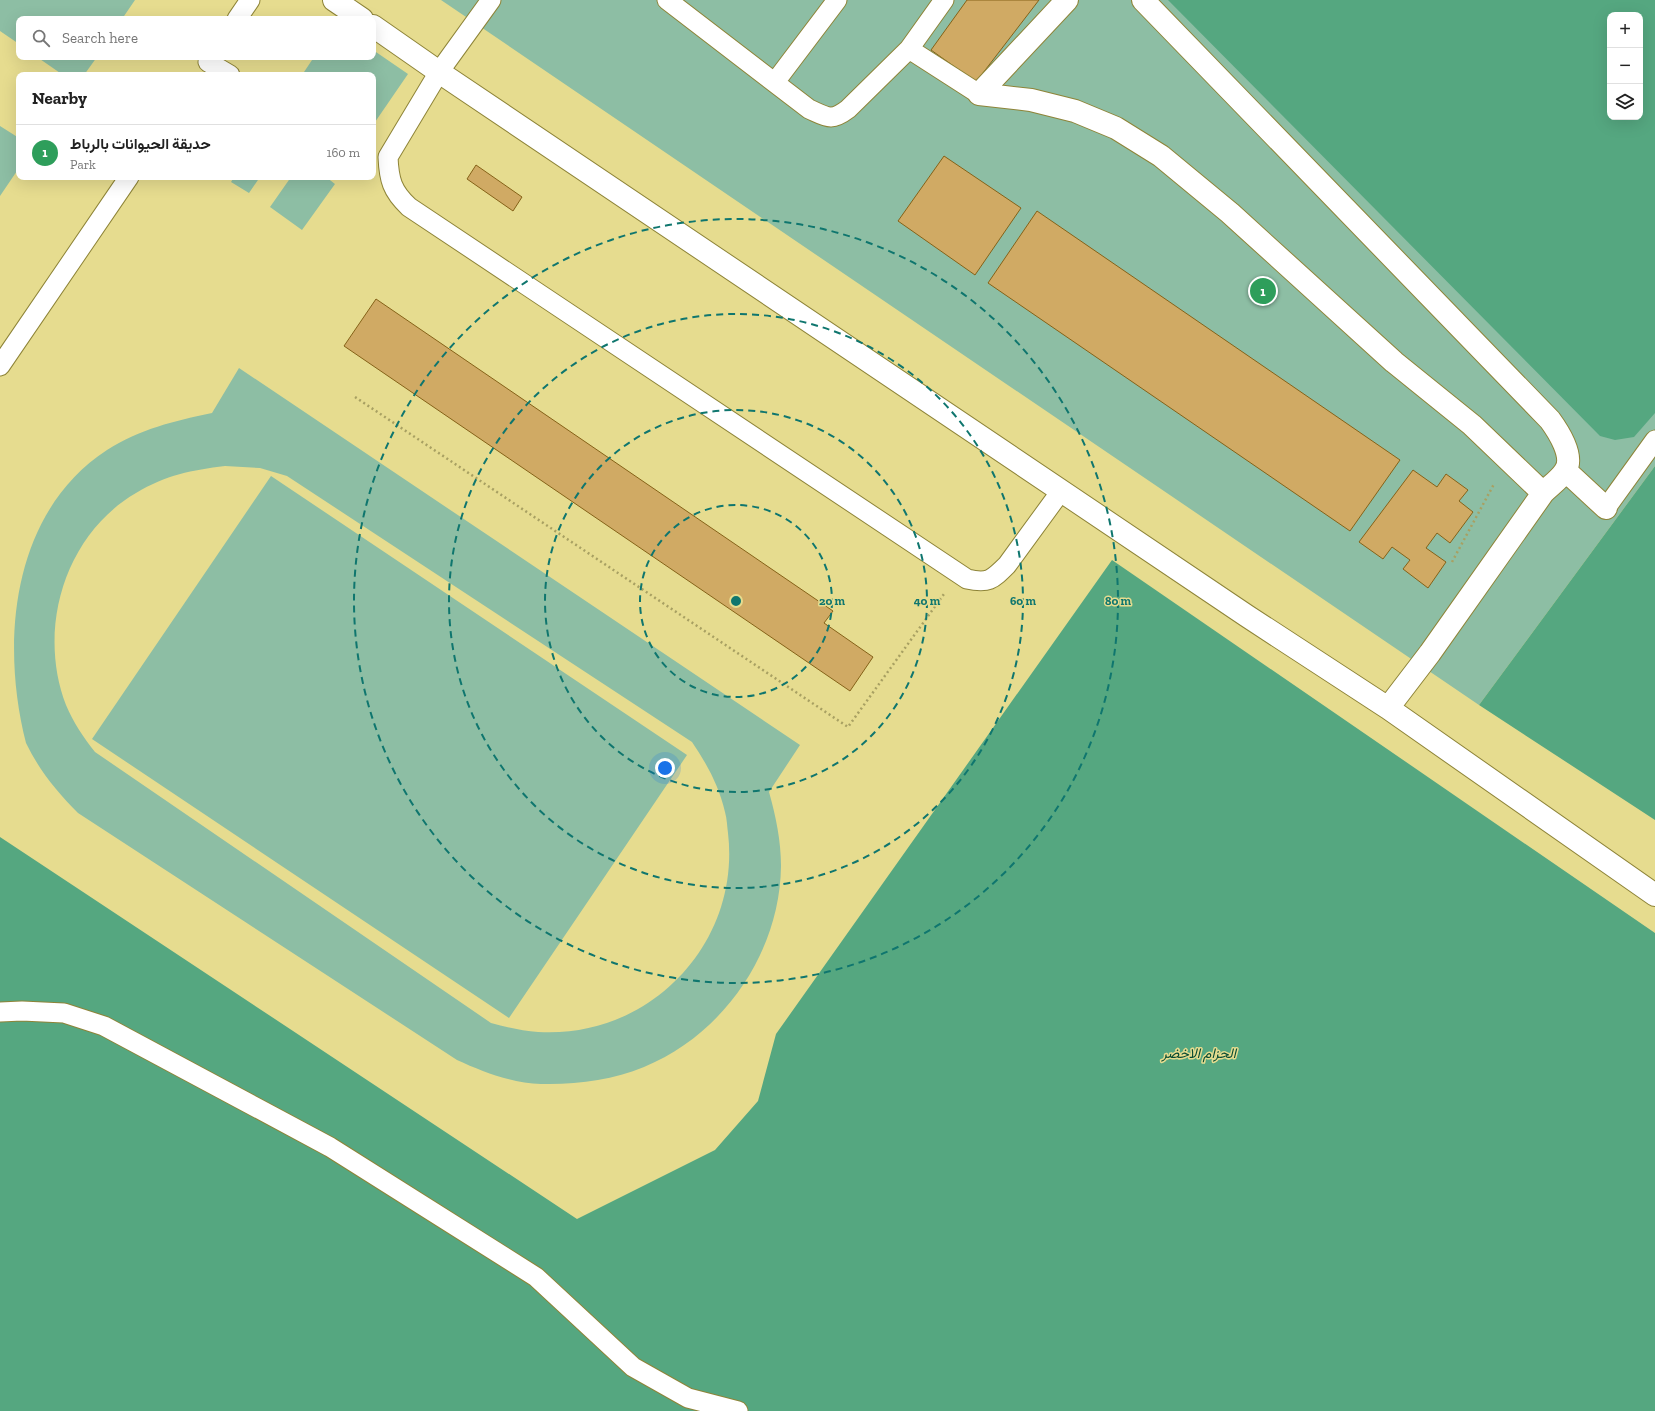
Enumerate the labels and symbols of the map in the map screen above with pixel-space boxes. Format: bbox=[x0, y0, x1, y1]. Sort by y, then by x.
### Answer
pin: 1 bbox=[1250, 276, 1276, 306]
centre of rings bbox=[729, 594, 743, 608]
text: 20 m bbox=[819, 594, 846, 608]
text: 40 m bbox=[914, 594, 941, 608]
text: 60 m bbox=[1010, 594, 1037, 608]
text: 80 m bbox=[1105, 594, 1132, 608]
your location bbox=[655, 758, 675, 778]
park label: الحزام الاخضر bbox=[1161, 1045, 1238, 1063]

